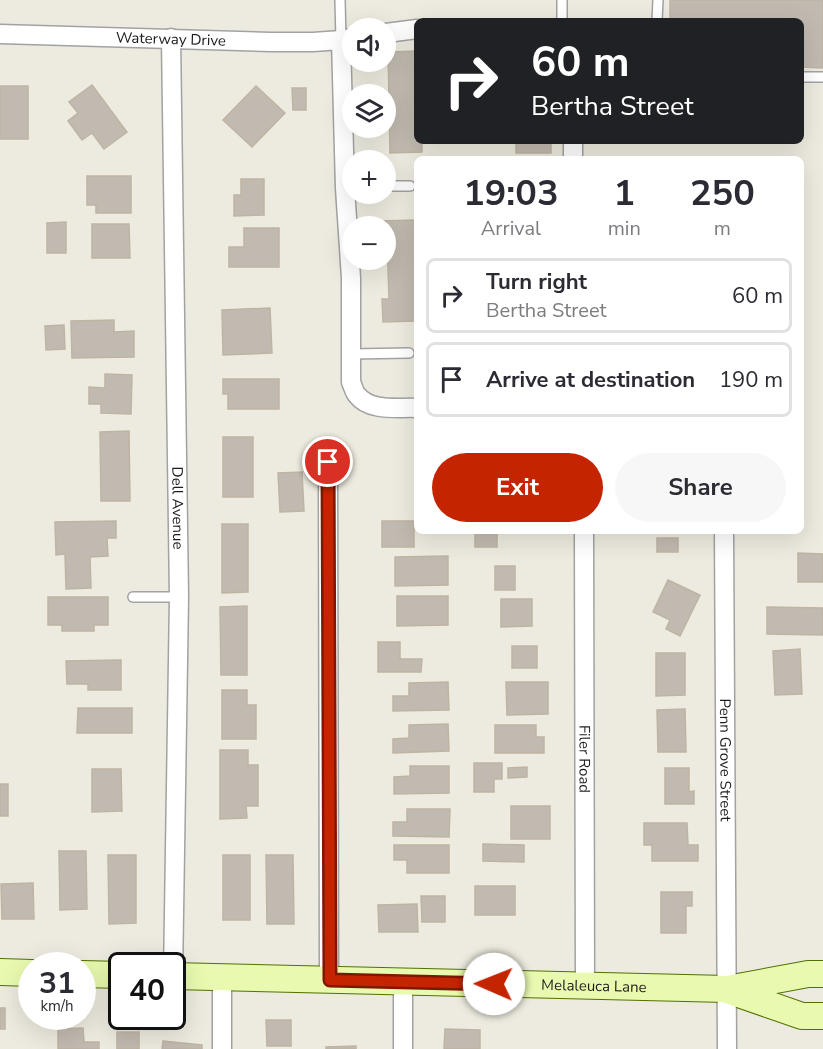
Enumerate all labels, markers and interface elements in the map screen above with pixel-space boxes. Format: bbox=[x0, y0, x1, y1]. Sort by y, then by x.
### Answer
map controls bbox=[342, 18, 396, 270]
button: sound bbox=[342, 18, 396, 72]
street label: Waterway Drive bbox=[116, 27, 226, 51]
text: 60 m bbox=[531, 34, 630, 91]
icon: right bbox=[432, 42, 510, 120]
button: layers bbox=[342, 84, 396, 138]
text: Bertha Street bbox=[531, 88, 694, 125]
button: + bbox=[342, 150, 396, 204]
text: 19:03 bbox=[463, 169, 559, 218]
text: 1 bbox=[613, 169, 635, 218]
text: 250 bbox=[690, 169, 755, 218]
text: Arrival bbox=[481, 215, 541, 242]
text: min bbox=[608, 215, 641, 242]
text: m bbox=[714, 215, 731, 242]
button: − bbox=[342, 216, 396, 270]
text: Turn right bbox=[486, 267, 587, 297]
icon: right bbox=[435, 279, 468, 312]
text: 60 m bbox=[732, 281, 783, 311]
text: Bertha Street bbox=[486, 297, 607, 324]
icon: arrive bbox=[435, 363, 468, 396]
text: Arrive at destination bbox=[486, 365, 695, 395]
text: 190 m bbox=[719, 365, 783, 395]
pin bbox=[302, 436, 353, 487]
icon: arrive bbox=[311, 445, 344, 478]
button: Exit bbox=[432, 453, 603, 522]
button: Share bbox=[615, 453, 786, 522]
street label: Dell Avenue bbox=[167, 466, 188, 550]
street label: Penn Grove Street bbox=[715, 698, 736, 822]
street label: Filer Road bbox=[574, 725, 595, 793]
speed limit sign: 40 bbox=[108, 952, 186, 1030]
position arrow bbox=[462, 952, 526, 1016]
text: 31 bbox=[39, 963, 75, 1004]
street label: Melaleuca Lane bbox=[541, 975, 647, 997]
text: km/h bbox=[40, 996, 74, 1016]

